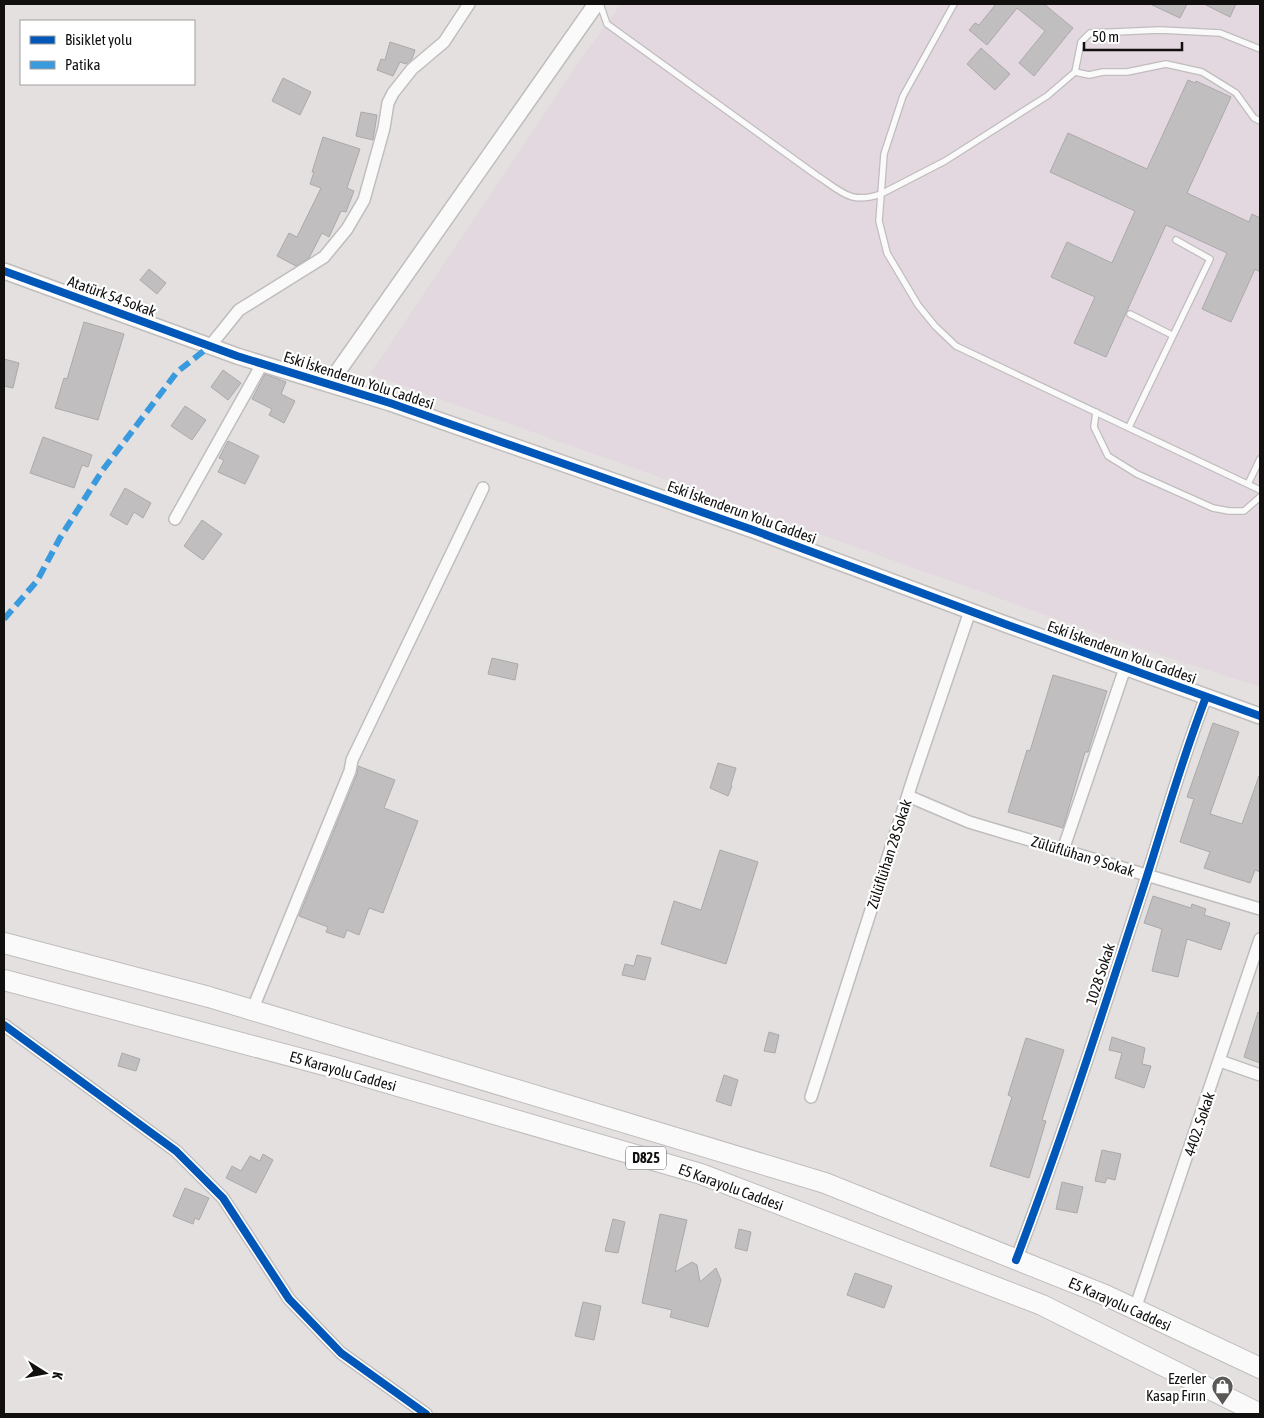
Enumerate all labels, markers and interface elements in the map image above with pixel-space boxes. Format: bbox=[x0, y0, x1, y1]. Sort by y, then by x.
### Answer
legend bbox=[20, 20, 195, 85]
scale bar bbox=[1084, 20, 1182, 52]
text: 50 m bbox=[1092, 28, 1119, 45]
text: Bisiklet yolu bbox=[65, 31, 132, 48]
text: Patika bbox=[65, 56, 100, 73]
street label: Atatürk 54 Sokak bbox=[65, 272, 159, 320]
street label: Eski İskenderun Yolu Caddesi bbox=[282, 348, 436, 412]
street label: Eski İskenderun Yolu Caddesi bbox=[665, 477, 819, 547]
street label: Eski İskenderun Yolu Caddesi bbox=[1045, 617, 1199, 687]
street label: Zülüflühan 28 Sokak bbox=[863, 797, 915, 911]
street label: Zülüflühan 9 Sokak bbox=[1029, 832, 1137, 880]
street label: 1028 Sokak bbox=[1082, 941, 1118, 1007]
street label: E5 Karayolu Caddesi bbox=[288, 1048, 398, 1094]
street label: 4402. Sokak bbox=[1180, 1089, 1218, 1158]
road number: D825 bbox=[626, 1146, 666, 1170]
street label: E5 Karayolu Caddesi bbox=[676, 1160, 786, 1214]
street label: E5 Karayolu Caddesi bbox=[1066, 1274, 1174, 1334]
north arrow bbox=[20, 1348, 70, 1398]
place label: Ezerler Kasap Fırın bbox=[1146, 1370, 1207, 1404]
text: K bbox=[49, 1371, 66, 1381]
shop icon: Ezerler Kasap Fırın bbox=[1210, 1375, 1234, 1406]

